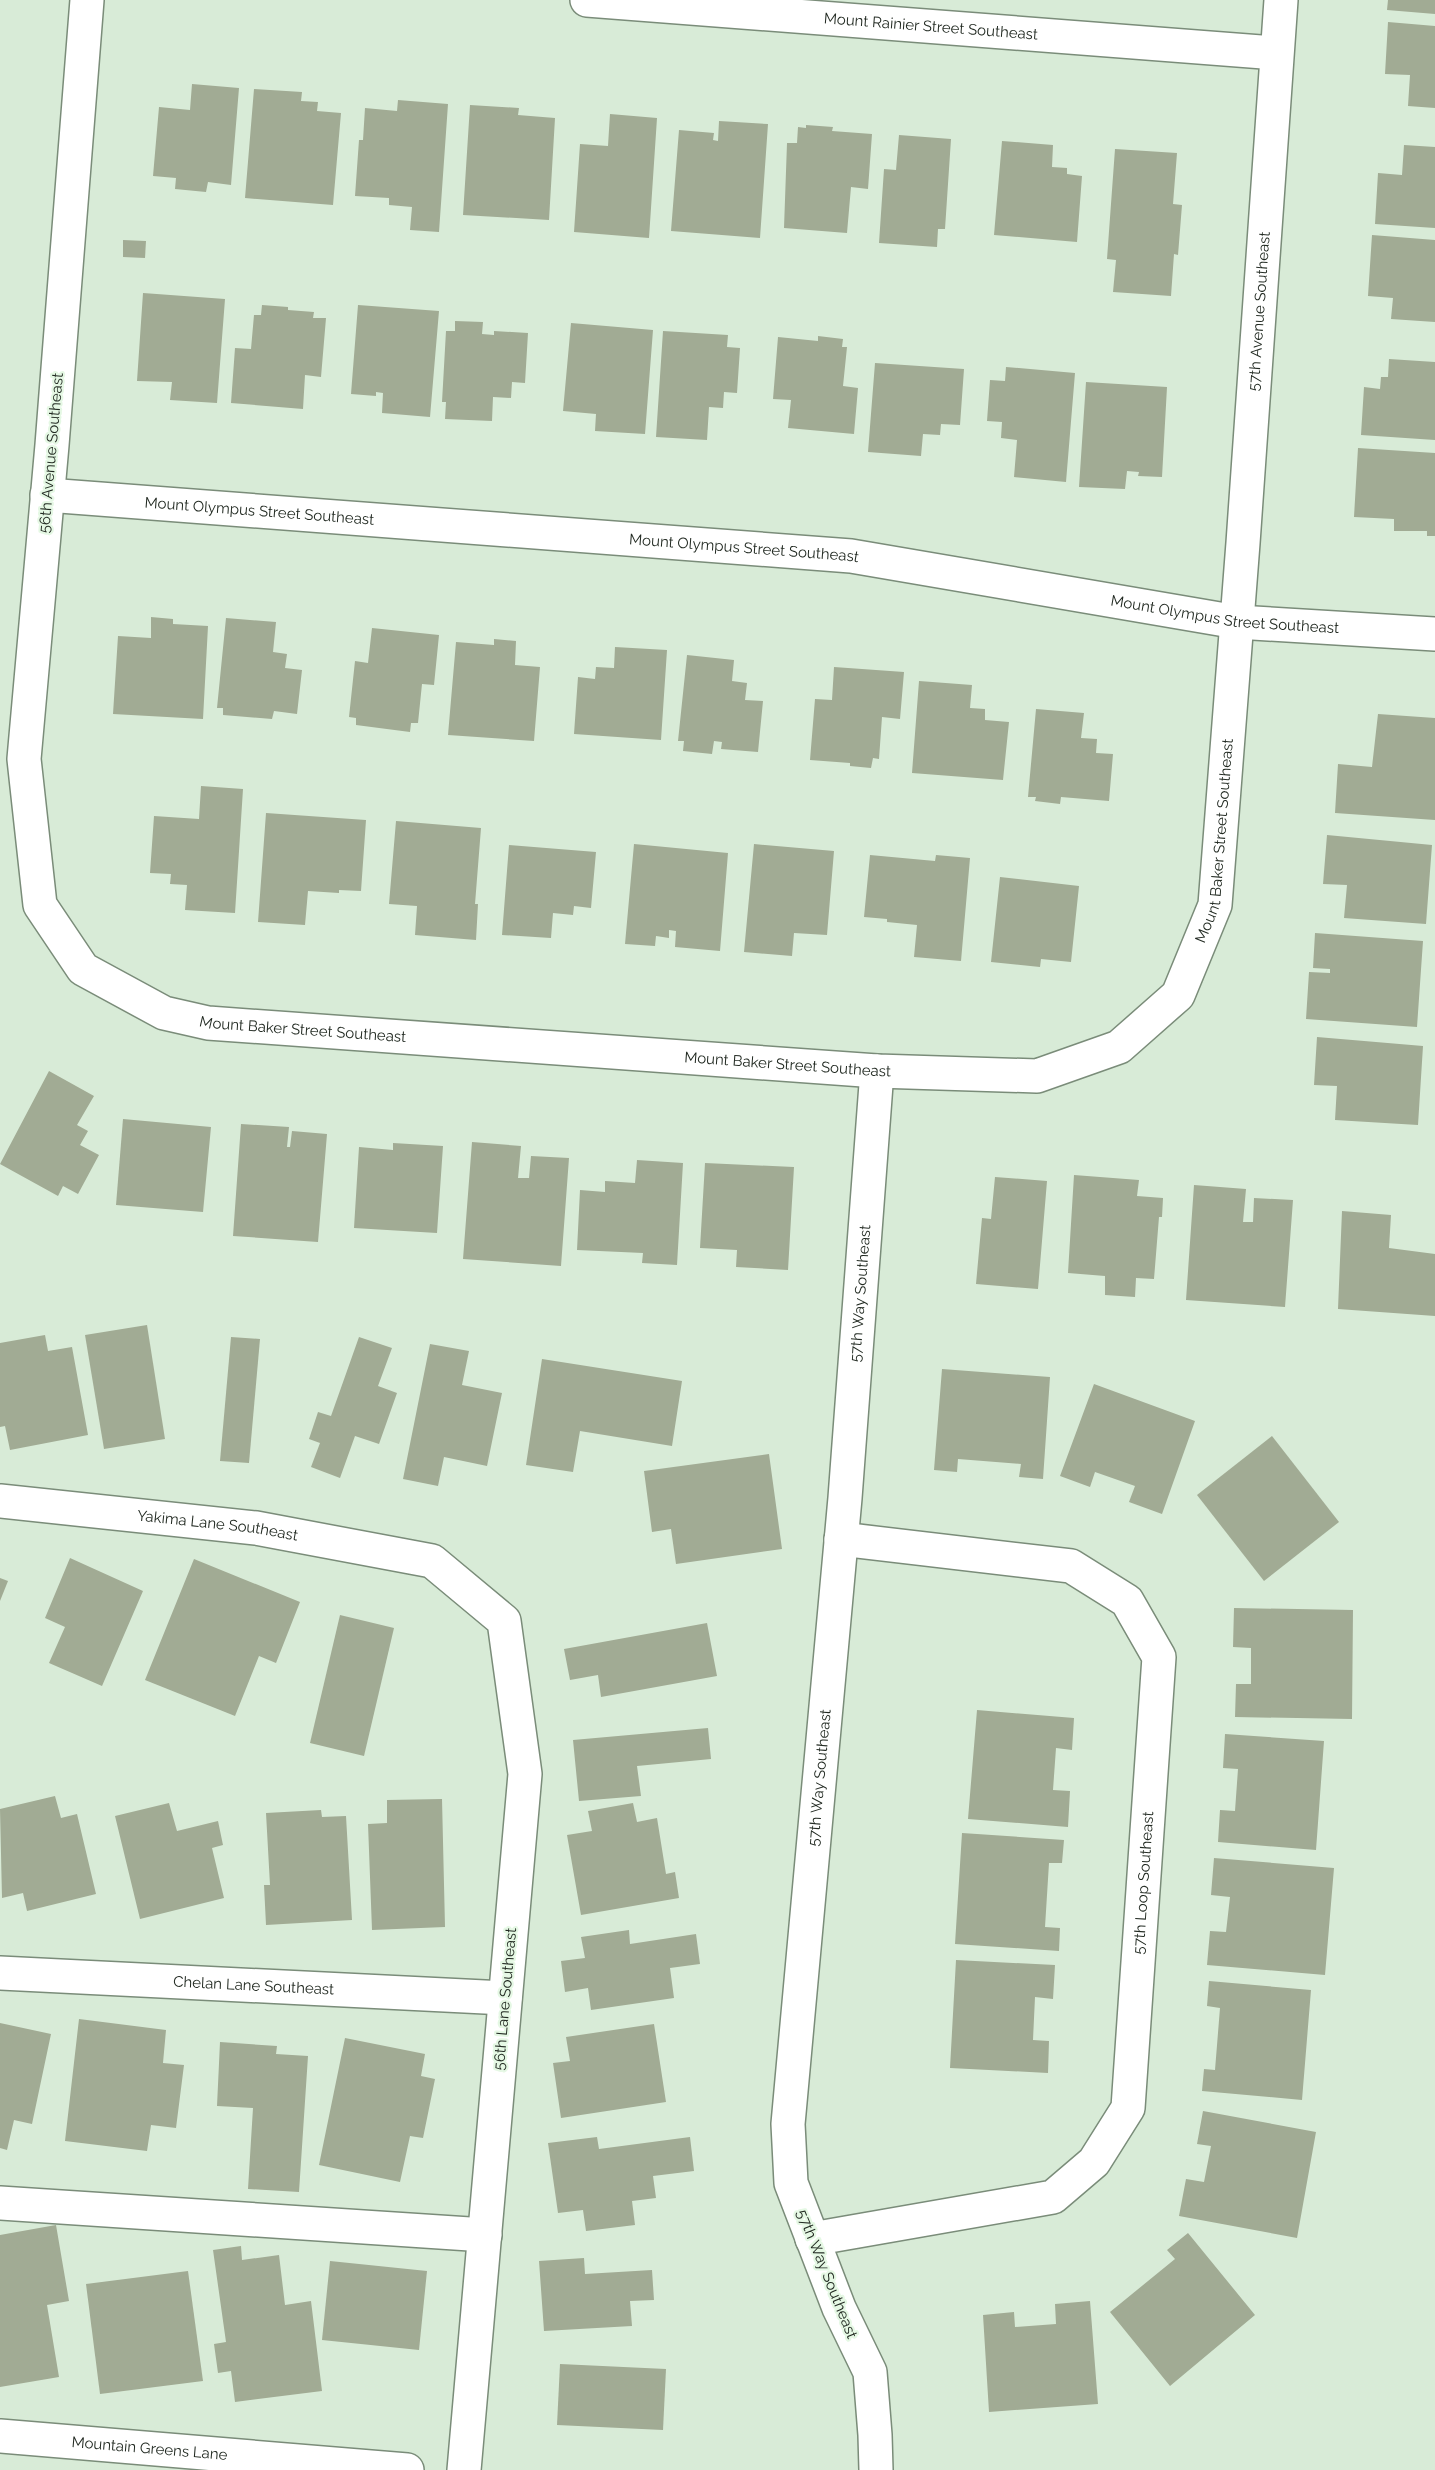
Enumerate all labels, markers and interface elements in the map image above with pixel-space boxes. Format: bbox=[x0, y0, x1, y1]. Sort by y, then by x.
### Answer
street label: Mount Rainier Street Southeast bbox=[823, 9, 1039, 44]
street label: 57th Avenue Southeast bbox=[1245, 231, 1274, 392]
street label: 56th Avenue Southeast bbox=[35, 372, 67, 534]
street label: Mount Olympus Street Southeast bbox=[144, 493, 375, 529]
street label: Mount Olympus Street Southeast bbox=[629, 530, 860, 566]
street label: Mount Olympus Street Southeast bbox=[1109, 592, 1340, 637]
street label: Mount Baker Street Southeast bbox=[1191, 738, 1237, 946]
street label: Mount Baker Street Southeast bbox=[198, 1012, 407, 1046]
street label: Mount Baker Street Southeast bbox=[684, 1048, 891, 1080]
street label: 57th Way Southeast bbox=[846, 1224, 874, 1363]
street label: Yakima Lane Southeast bbox=[136, 1507, 300, 1545]
street label: 57th Way Southeast bbox=[804, 1708, 835, 1847]
street label: 57th Loop Southeast bbox=[1130, 1811, 1157, 1955]
street label: 56th Lane Southeast bbox=[490, 1927, 520, 2071]
street label: Chelan Lane Southeast bbox=[173, 1973, 335, 1999]
street label: 57th Way Southeast bbox=[793, 2207, 861, 2341]
street label: Mountain Greens Lane bbox=[71, 2433, 228, 2464]

